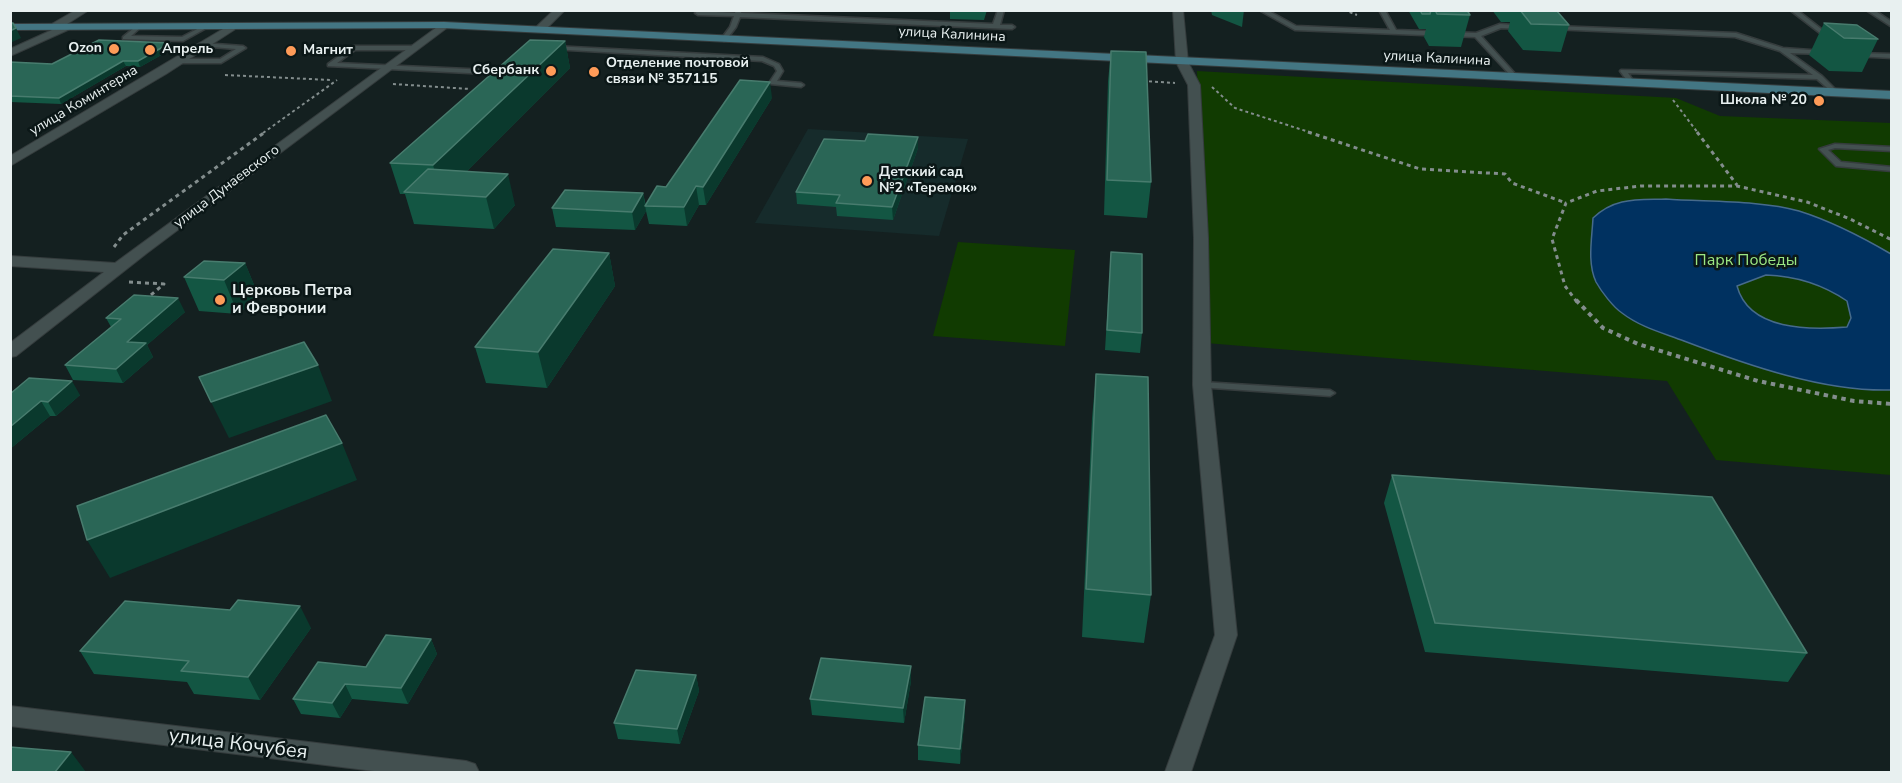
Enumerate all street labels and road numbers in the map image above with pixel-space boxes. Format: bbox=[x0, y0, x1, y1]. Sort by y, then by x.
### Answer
street label: улица Калинина bbox=[898, 24, 1006, 46]
street label: улица Калинина bbox=[1383, 48, 1491, 70]
street label: улица Коминтерна bbox=[27, 62, 141, 140]
street label: улица Дунаевского bbox=[171, 142, 283, 232]
street label: улица Кочубея bbox=[167, 725, 309, 765]

